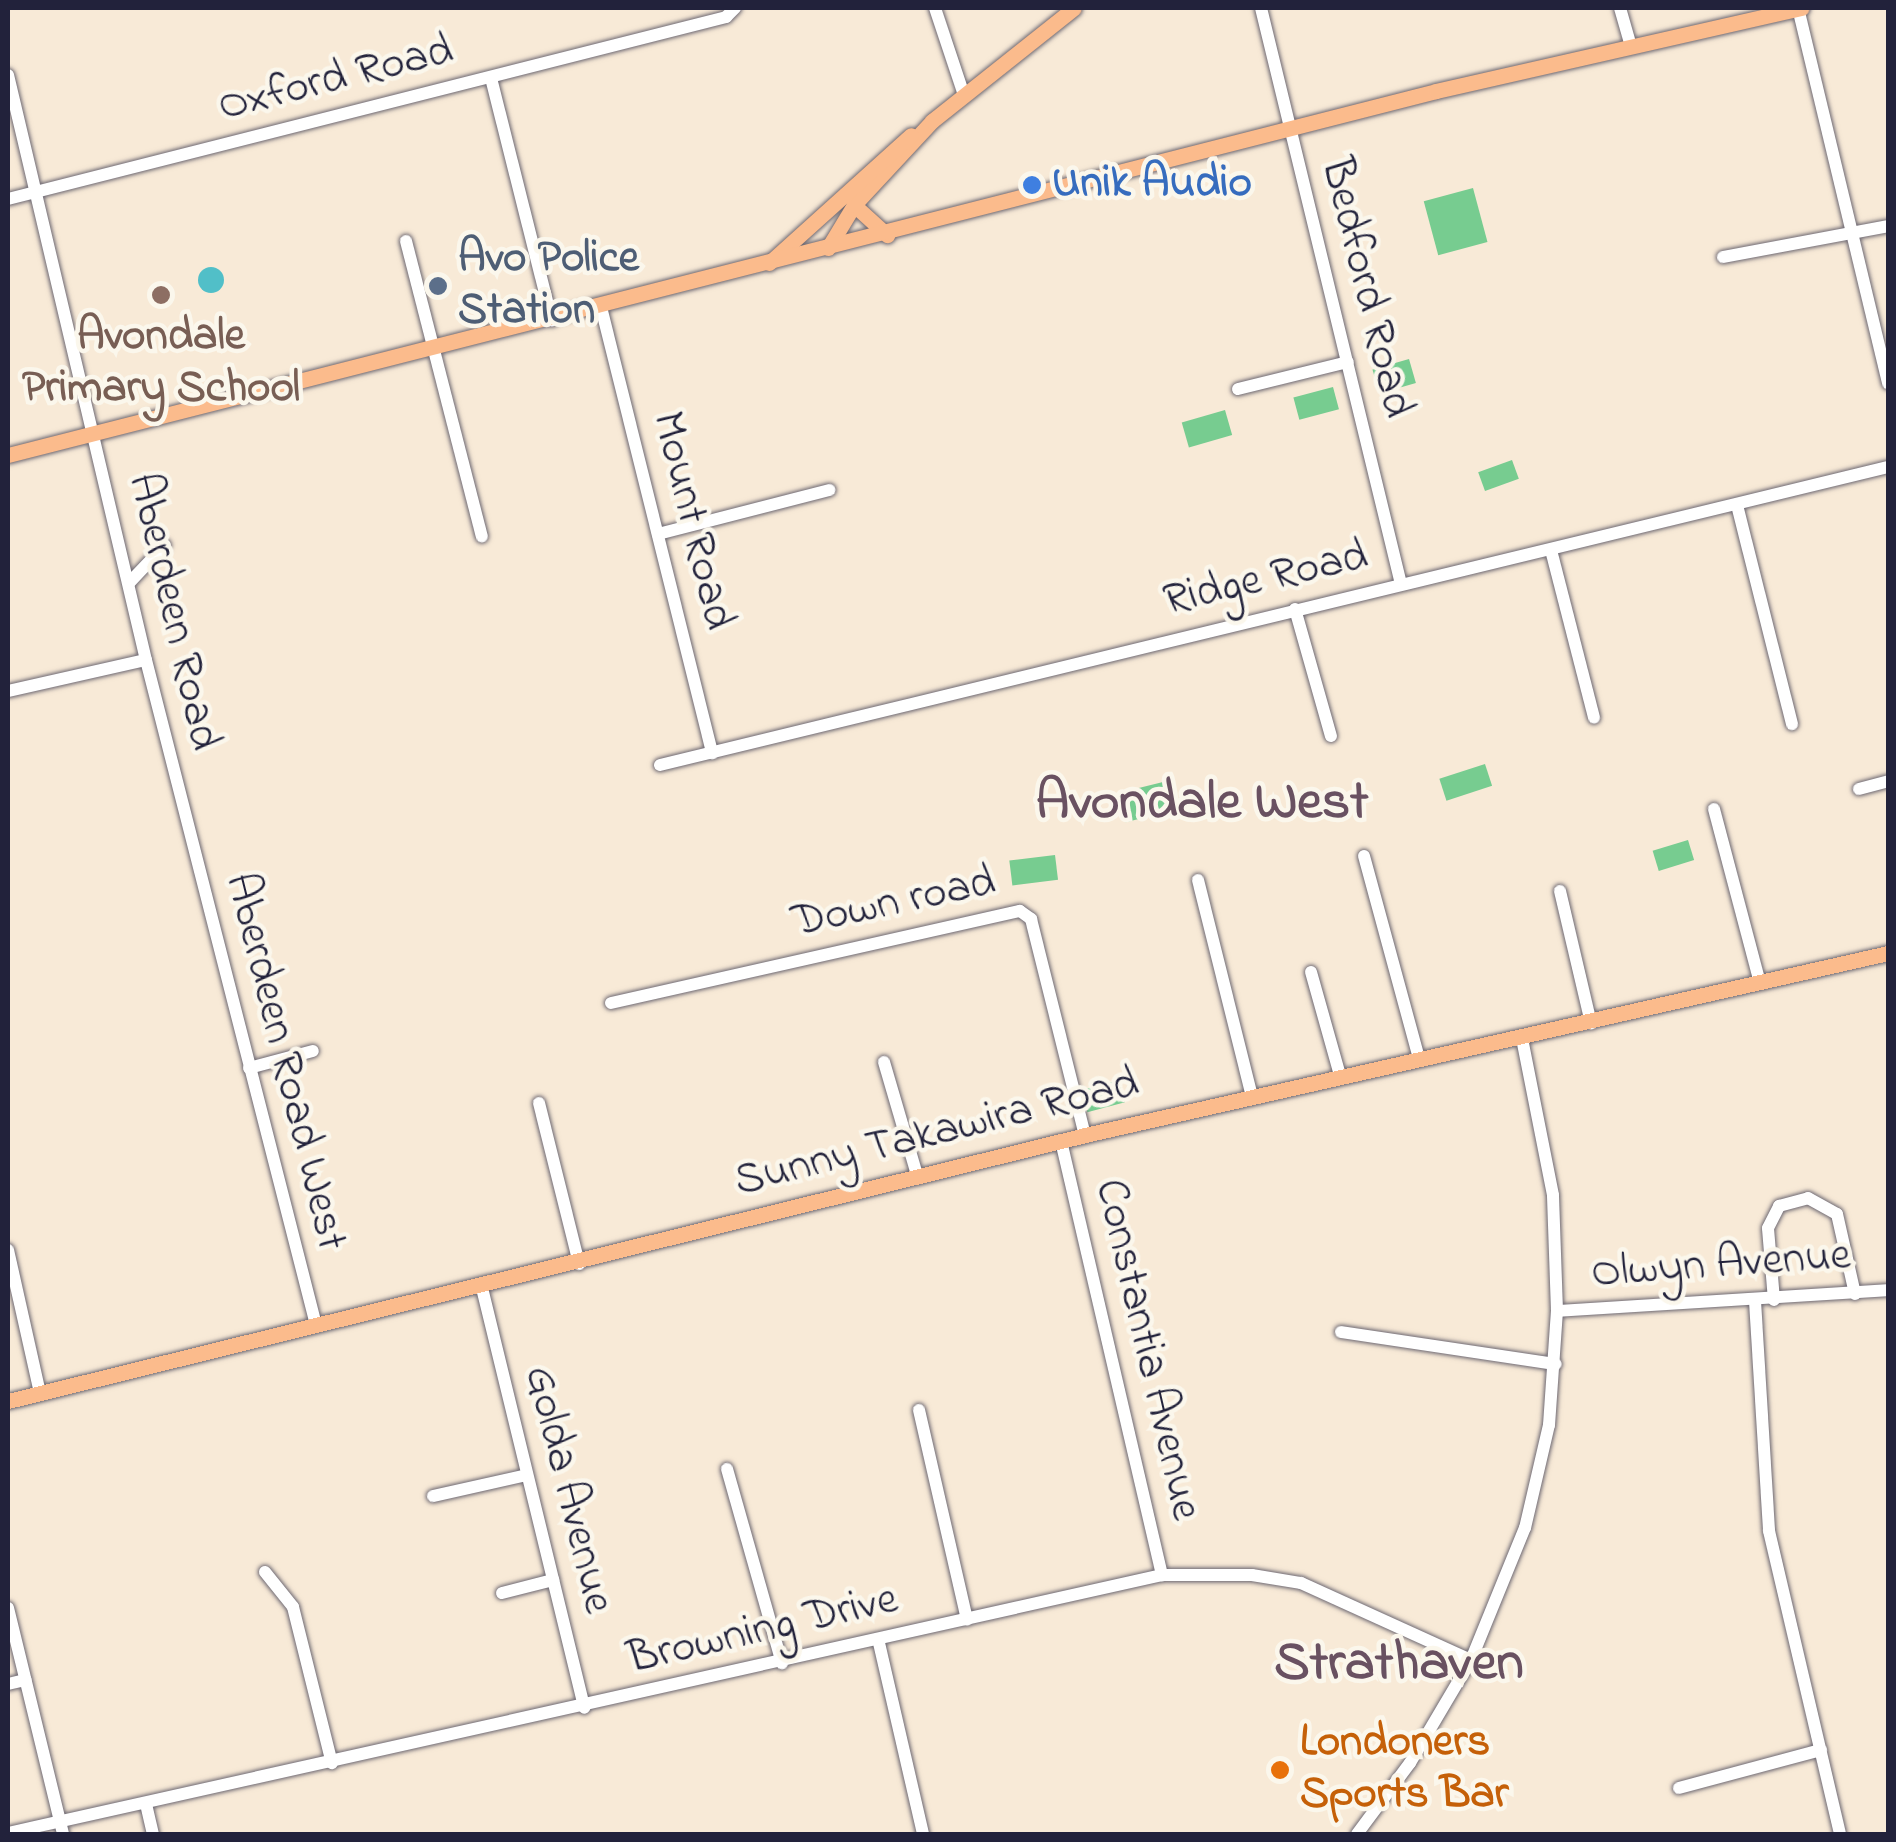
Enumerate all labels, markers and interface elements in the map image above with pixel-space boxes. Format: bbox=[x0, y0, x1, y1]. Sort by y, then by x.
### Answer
street label: Oxford Road bbox=[213, 25, 459, 135]
street label: Bedford Road bbox=[1307, 153, 1423, 423]
place label: Unik Audio bbox=[1052, 158, 1252, 212]
marker: Unik Audio bbox=[1021, 174, 1043, 196]
place label: Avo Police Station bbox=[458, 233, 639, 339]
marker: Avo Police Station bbox=[427, 275, 449, 297]
marker: Avondale Primary School bbox=[150, 284, 172, 306]
place label: Avondale Primary School bbox=[22, 311, 300, 417]
street label: Mount Road bbox=[638, 406, 744, 636]
street label: Aberdeen Road bbox=[114, 468, 230, 756]
street label: Ridge Road bbox=[1159, 530, 1373, 630]
district label: Avondale West bbox=[1036, 772, 1368, 838]
street label: Down road bbox=[787, 856, 1001, 952]
street label: Aberdeen Road West bbox=[211, 868, 357, 1256]
street label: Sunny Takawira Road bbox=[730, 1058, 1144, 1210]
street label: Constantia Avenue bbox=[1081, 1174, 1211, 1526]
street label: Olwyn Avenue bbox=[1590, 1230, 1852, 1302]
street label: Golda Avenue bbox=[510, 1361, 624, 1619]
street label: Browning Drive bbox=[623, 1574, 903, 1688]
district label: Strathaven bbox=[1274, 1633, 1524, 1699]
place label: Londoners Sports Bar bbox=[1300, 1717, 1509, 1823]
marker: Londoners Sports Bar bbox=[1269, 1759, 1291, 1781]

